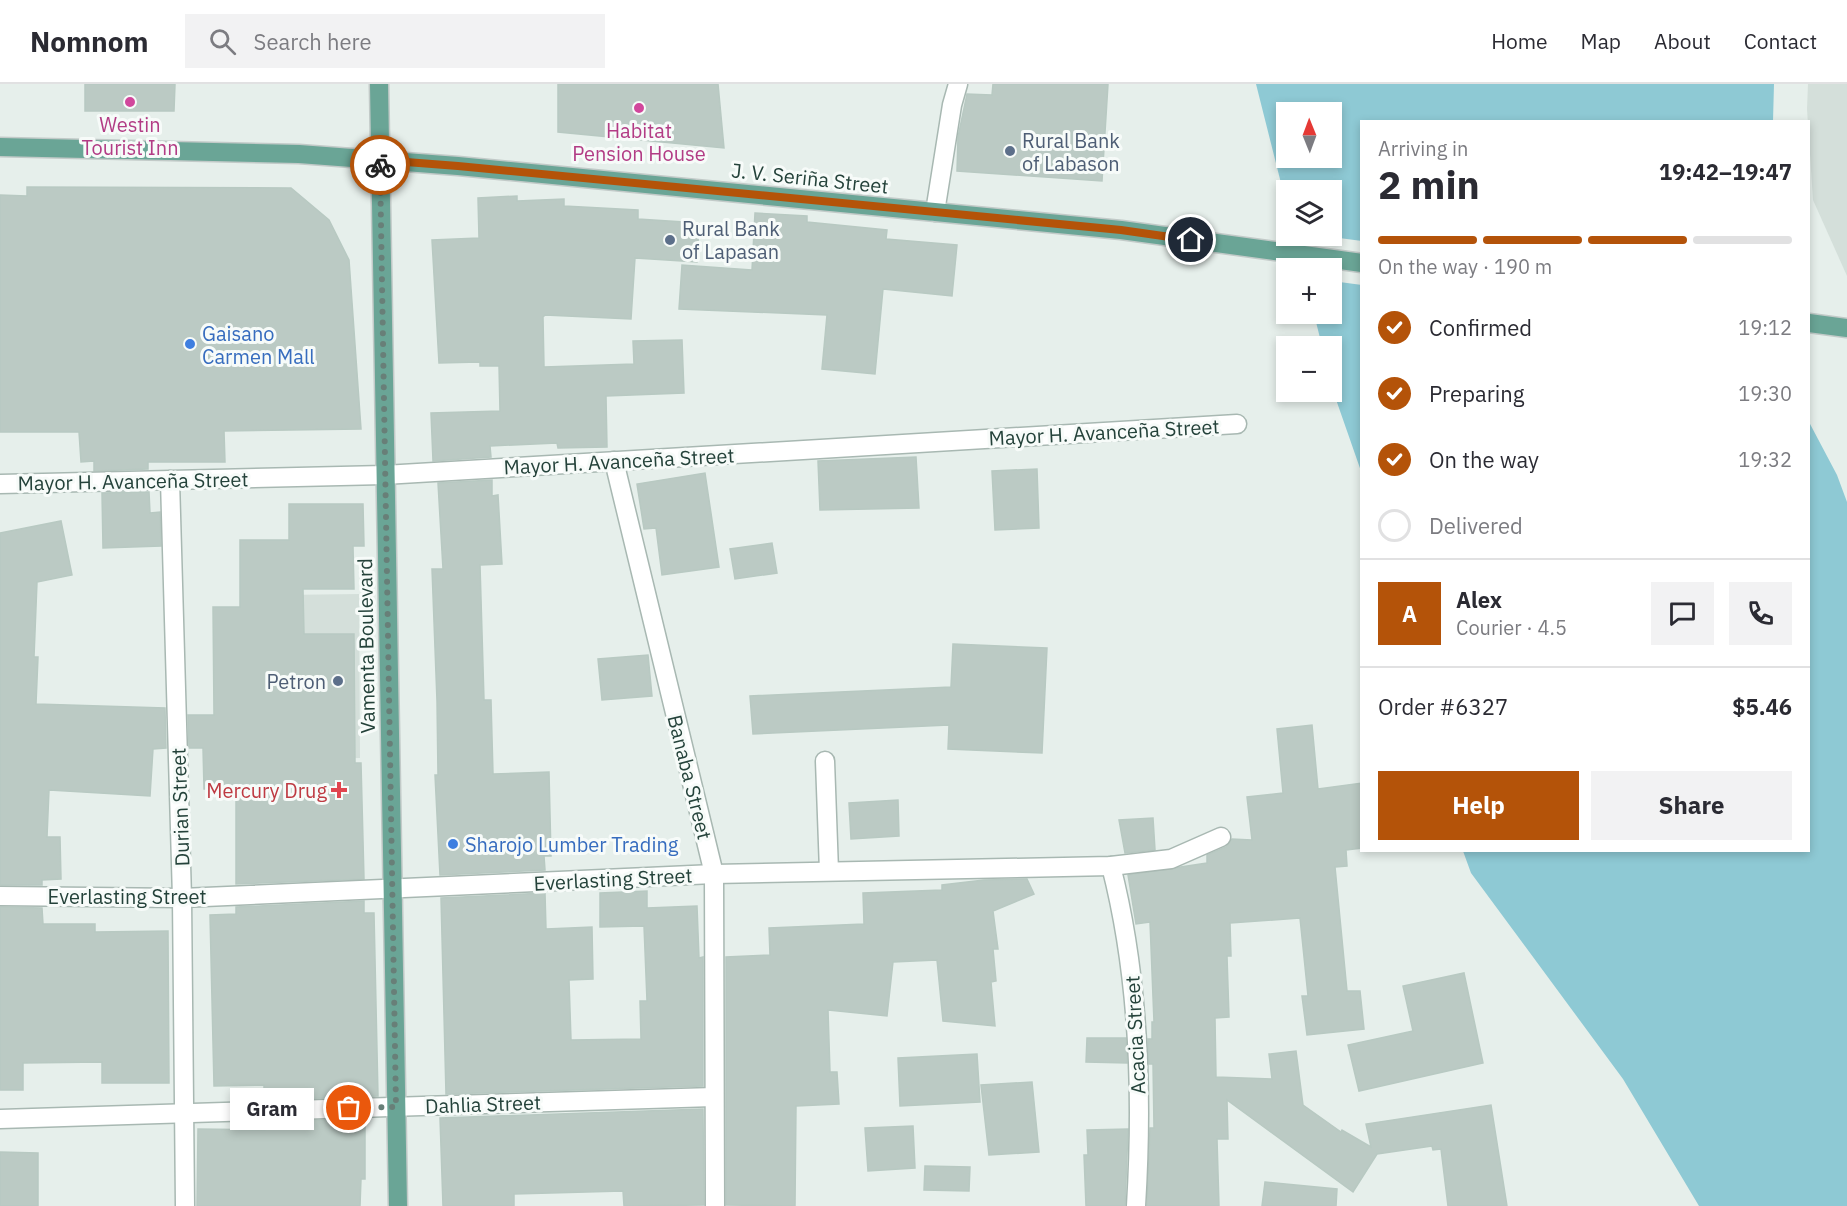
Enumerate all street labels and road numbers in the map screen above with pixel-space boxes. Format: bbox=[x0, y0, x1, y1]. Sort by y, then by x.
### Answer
street label: J. V. Seriña Street bbox=[730, 156, 890, 200]
street label: Mayor H. Avanceña Street bbox=[988, 412, 1220, 452]
street label: Mayor H. Avanceña Street bbox=[503, 441, 735, 481]
street label: Mayor H. Avanceña Street bbox=[17, 465, 249, 497]
street label: Vamenta Boulevard bbox=[351, 558, 381, 734]
street label: Banaba Street bbox=[661, 712, 719, 842]
street label: Durian Street bbox=[164, 747, 196, 867]
street label: Everlasting Street bbox=[533, 861, 693, 897]
street label: Everlasting Street bbox=[48, 883, 206, 910]
street label: Acacia Street bbox=[1118, 975, 1152, 1095]
street label: Dahlia Street bbox=[424, 1088, 542, 1120]

